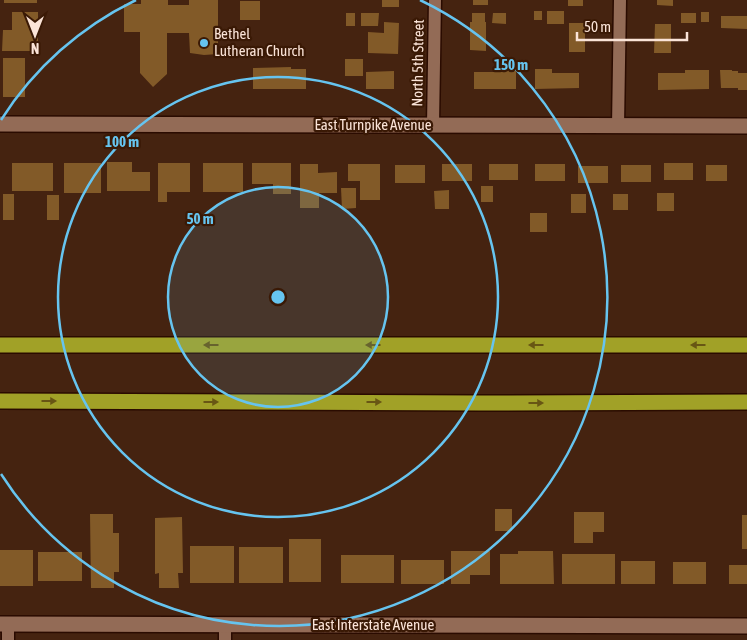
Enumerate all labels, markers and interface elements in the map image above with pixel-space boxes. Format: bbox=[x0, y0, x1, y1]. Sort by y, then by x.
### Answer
north arrow bbox=[10, 10, 60, 60]
scale bar bbox=[577, 10, 687, 42]
text: 50 m bbox=[584, 18, 611, 35]
street label: North 5th Street bbox=[408, 19, 427, 107]
place label: Bethel Lutheran Church bbox=[214, 25, 304, 59]
marker: Bethel Lutheran Church bbox=[198, 37, 210, 49]
text: N bbox=[31, 40, 39, 56]
text: 150 m bbox=[494, 56, 528, 73]
street label: East Turnpike Avenue bbox=[314, 116, 432, 133]
text: 100 m bbox=[105, 133, 139, 150]
text: 50 m bbox=[187, 210, 214, 227]
centre of rings bbox=[269, 288, 287, 306]
one-way arrow bbox=[203, 341, 219, 349]
one-way arrow bbox=[365, 341, 381, 349]
one-way arrow bbox=[528, 341, 544, 349]
one-way arrow bbox=[690, 341, 706, 349]
one-way arrow bbox=[41, 397, 57, 405]
one-way arrow bbox=[203, 398, 219, 406]
one-way arrow bbox=[366, 398, 382, 406]
one-way arrow bbox=[528, 398, 544, 406]
street label: East Interstate Avenue bbox=[312, 616, 435, 633]

